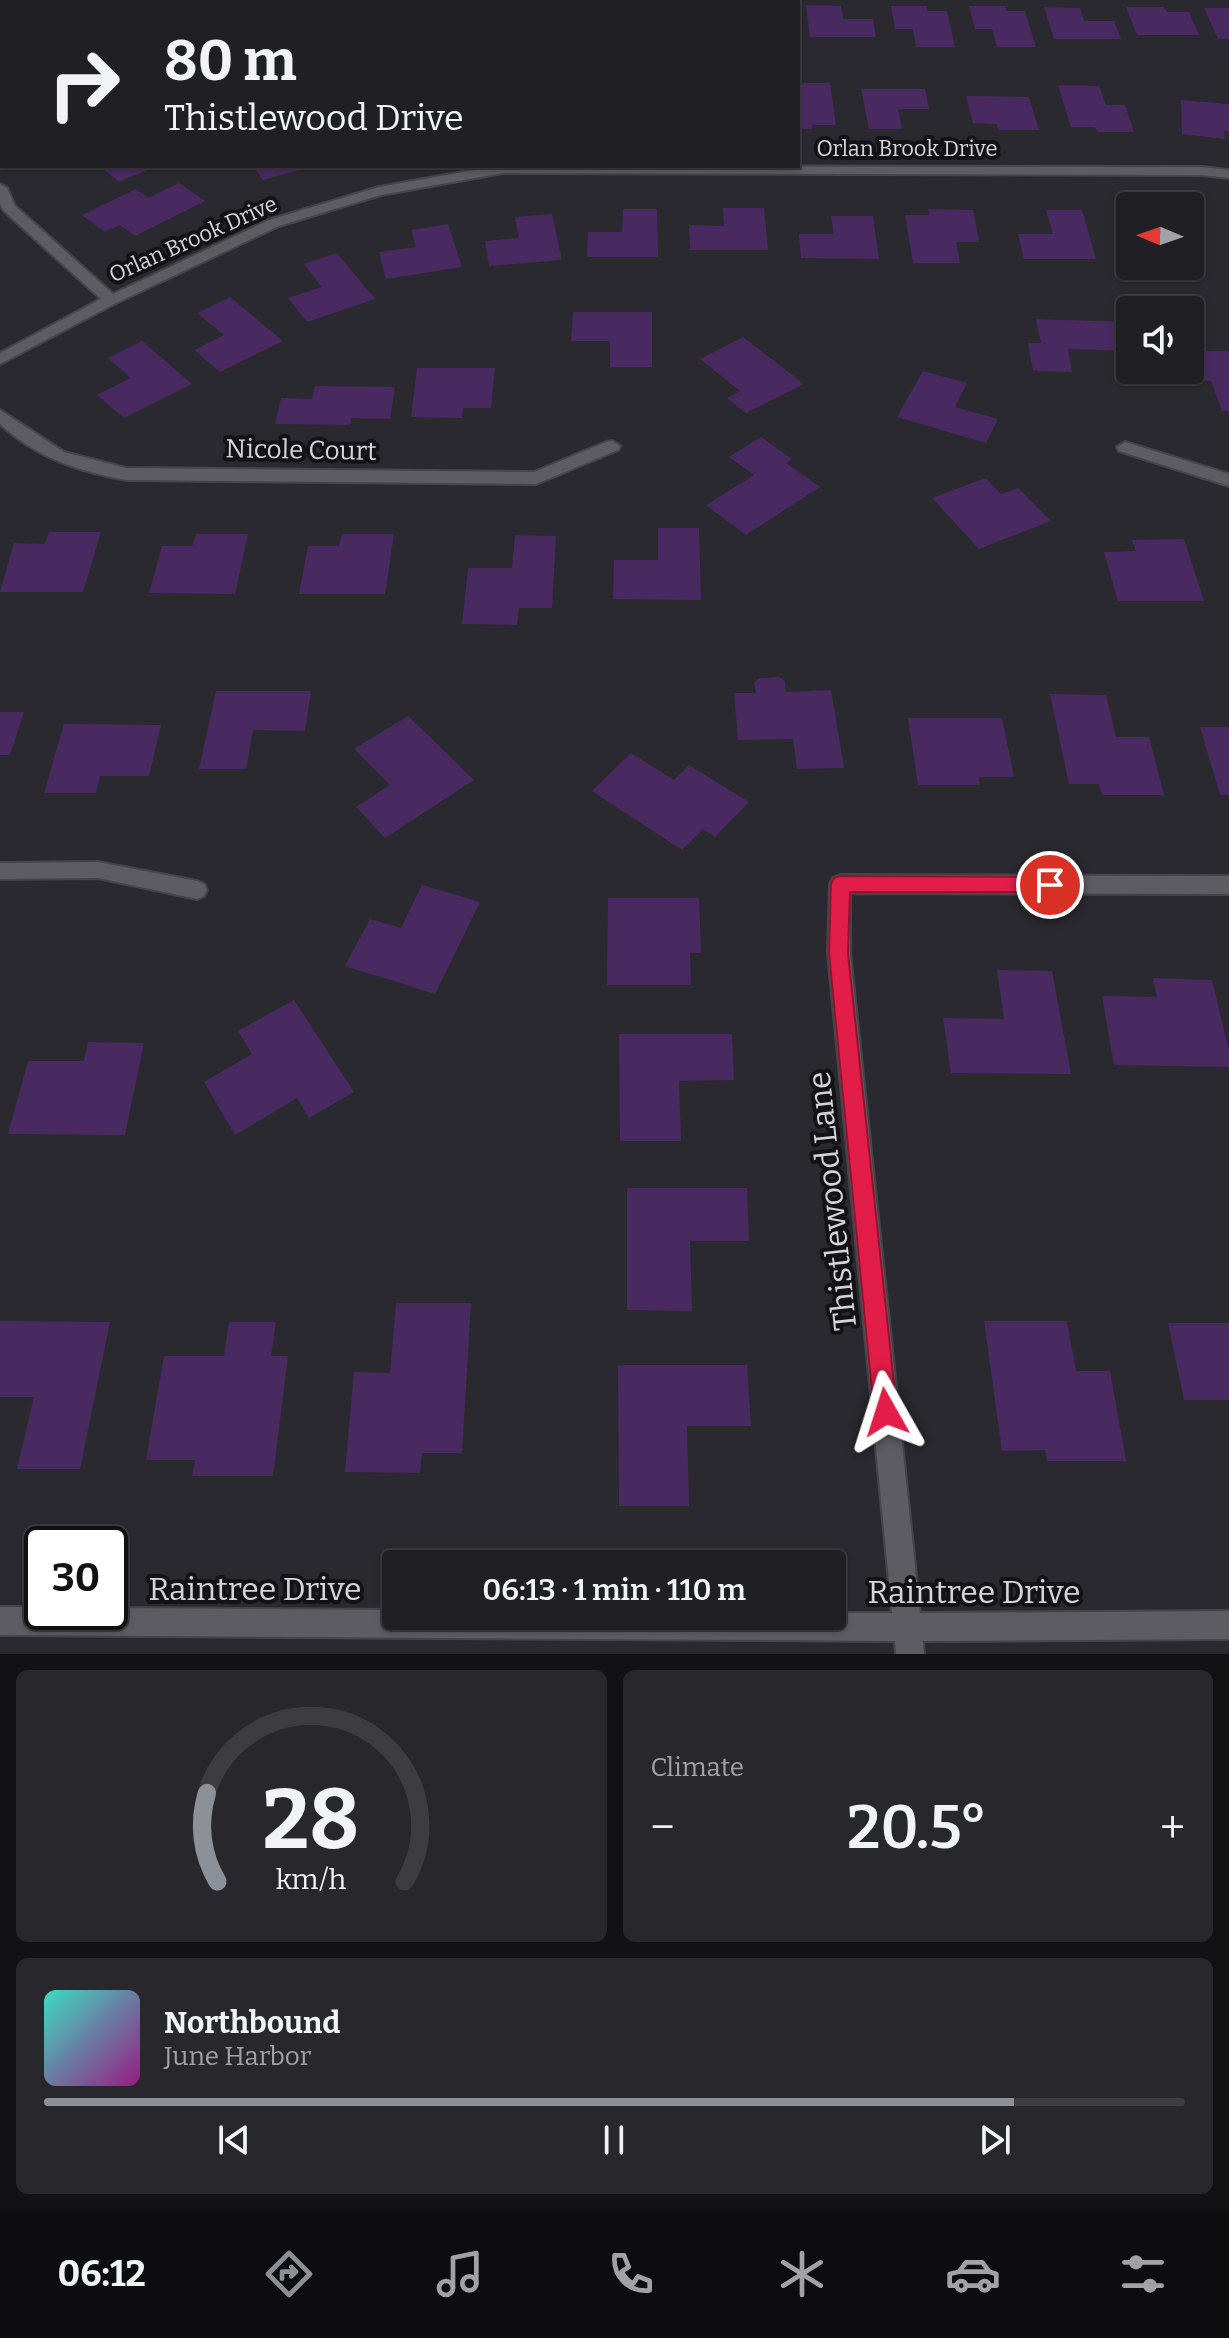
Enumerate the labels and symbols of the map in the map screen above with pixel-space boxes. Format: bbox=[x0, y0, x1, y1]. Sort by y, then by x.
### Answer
street label: Orlan Brook Drive bbox=[816, 135, 998, 162]
street label: Orlan Brook Drive bbox=[105, 190, 281, 288]
north arrow bbox=[1116, 192, 1204, 280]
street label: Nicole Court bbox=[225, 433, 377, 467]
pin bbox=[1016, 851, 1084, 919]
street label: Thistlewood Lane bbox=[800, 1070, 864, 1332]
position arrow bbox=[844, 1370, 928, 1454]
speed limit sign: 30 bbox=[24, 1526, 128, 1630]
street label: Raintree Drive bbox=[148, 1570, 362, 1608]
street label: Raintree Drive bbox=[867, 1573, 1081, 1611]

